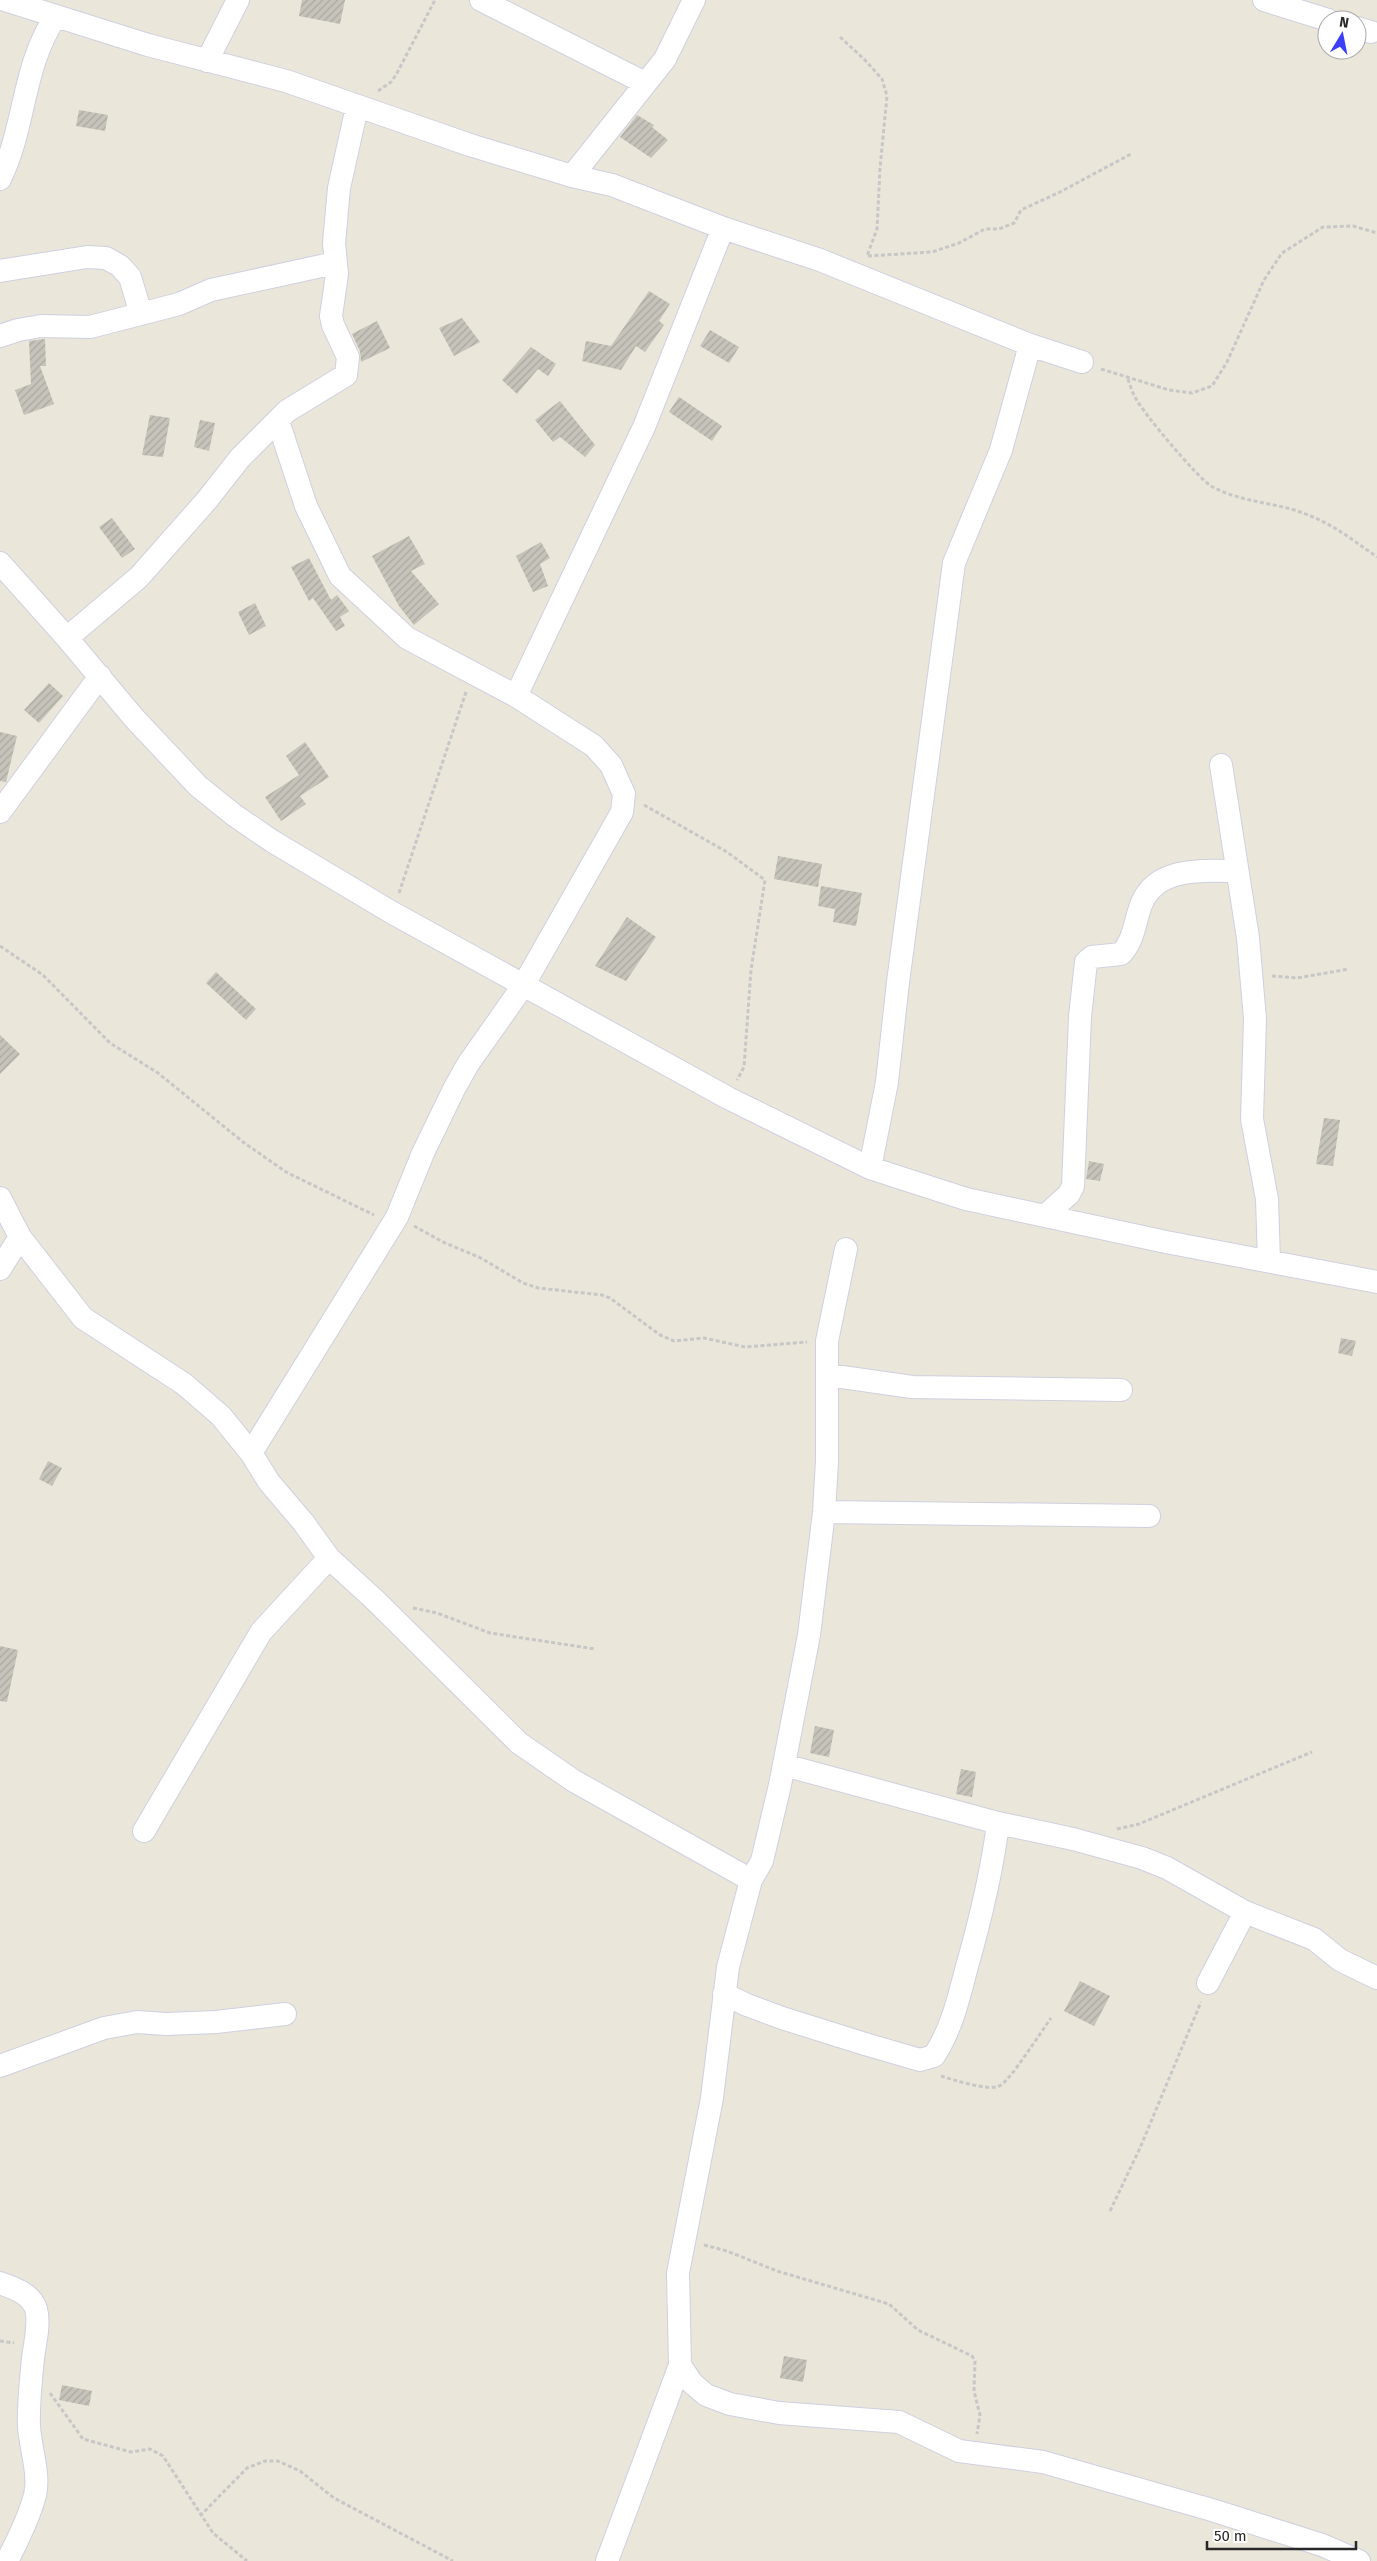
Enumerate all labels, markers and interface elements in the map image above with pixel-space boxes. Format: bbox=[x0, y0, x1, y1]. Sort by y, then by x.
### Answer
north arrow bbox=[1317, 10, 1367, 60]
text: N bbox=[1338, 14, 1350, 32]
scale bar bbox=[1207, 2518, 1356, 2550]
text: 50 m bbox=[1214, 2527, 1247, 2545]

